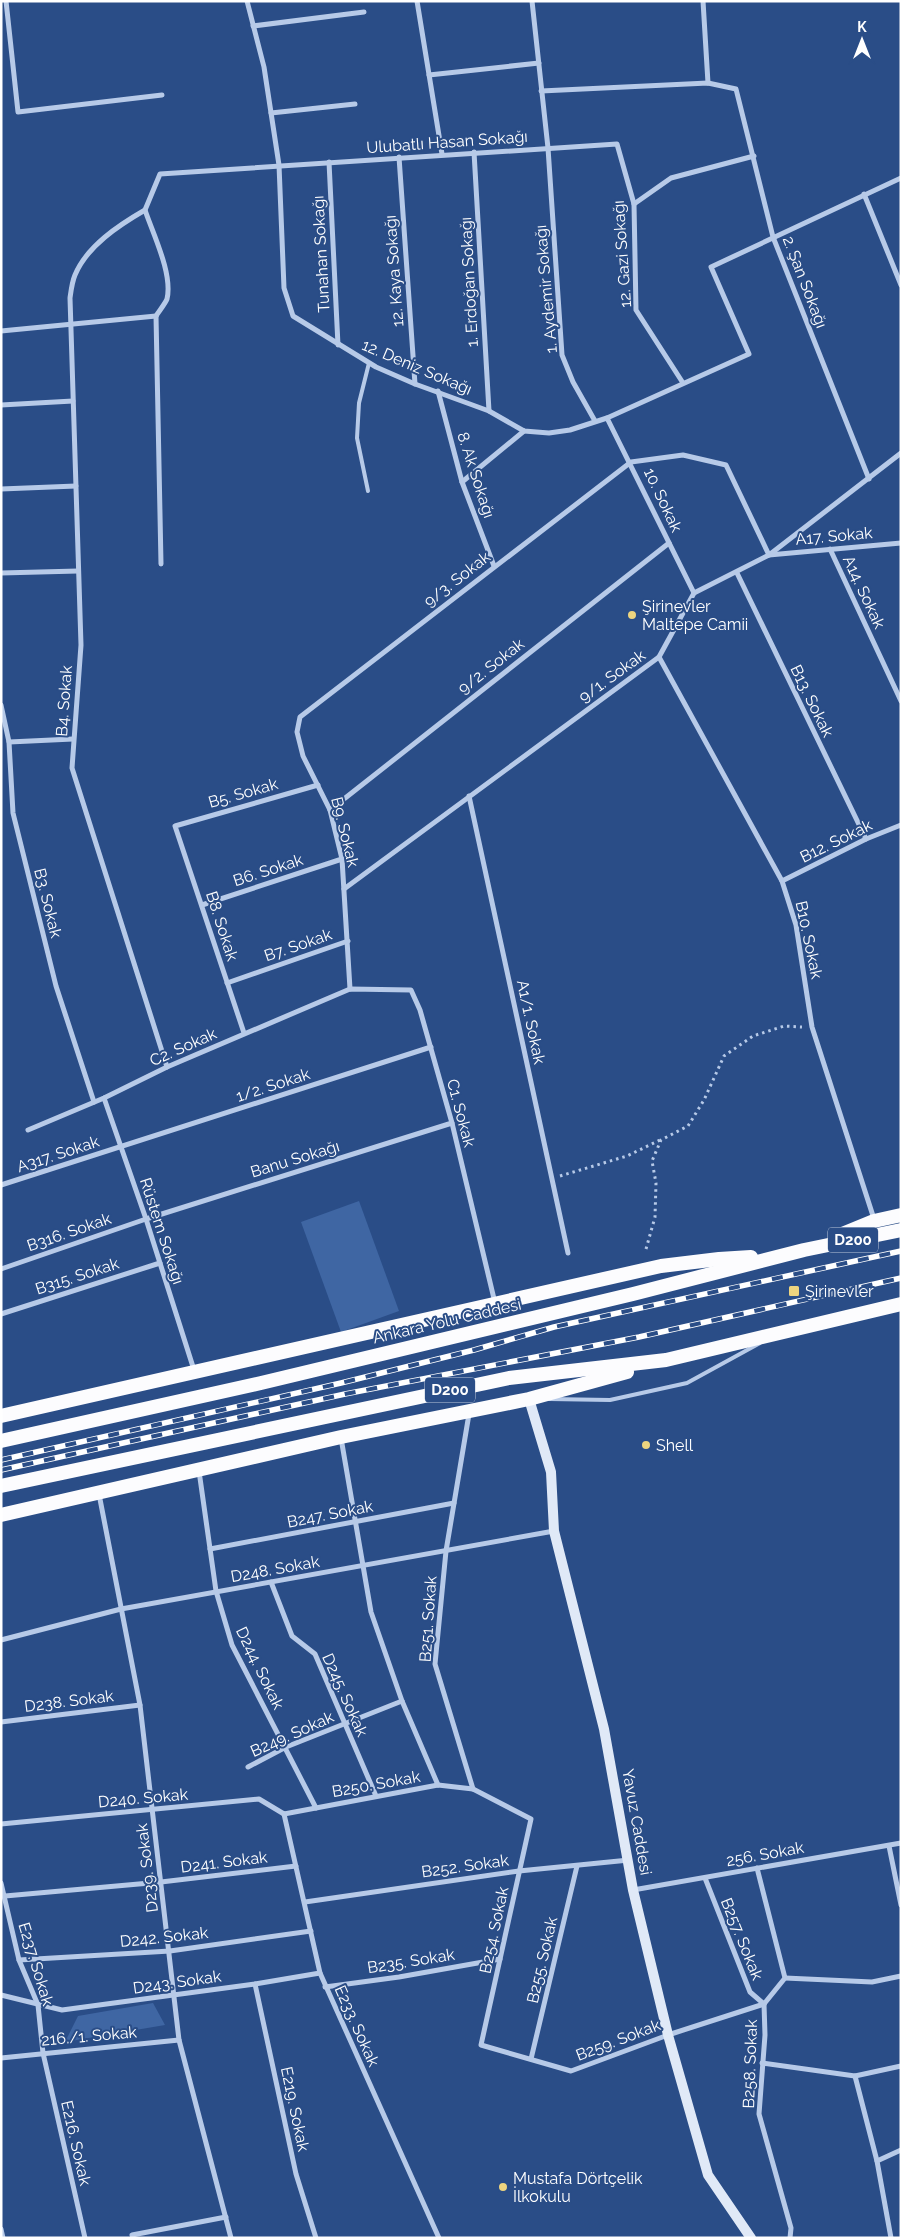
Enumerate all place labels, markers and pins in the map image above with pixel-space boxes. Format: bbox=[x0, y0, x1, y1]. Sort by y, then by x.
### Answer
place label: Şirinevler Maltepe Camii bbox=[642, 597, 748, 634]
marker: Şirinevler Maltepe Camii bbox=[626, 609, 638, 621]
place label: Şirinevler bbox=[805, 1282, 874, 1301]
marker: Şirinevler bbox=[787, 1284, 801, 1298]
place label: Shell bbox=[656, 1436, 694, 1455]
marker: Shell bbox=[640, 1439, 652, 1451]
place label: Mustafa Dörtçelik İlkokulu bbox=[513, 2169, 643, 2206]
marker: Mustafa Dörtçelik İlkokulu bbox=[497, 2181, 509, 2193]

